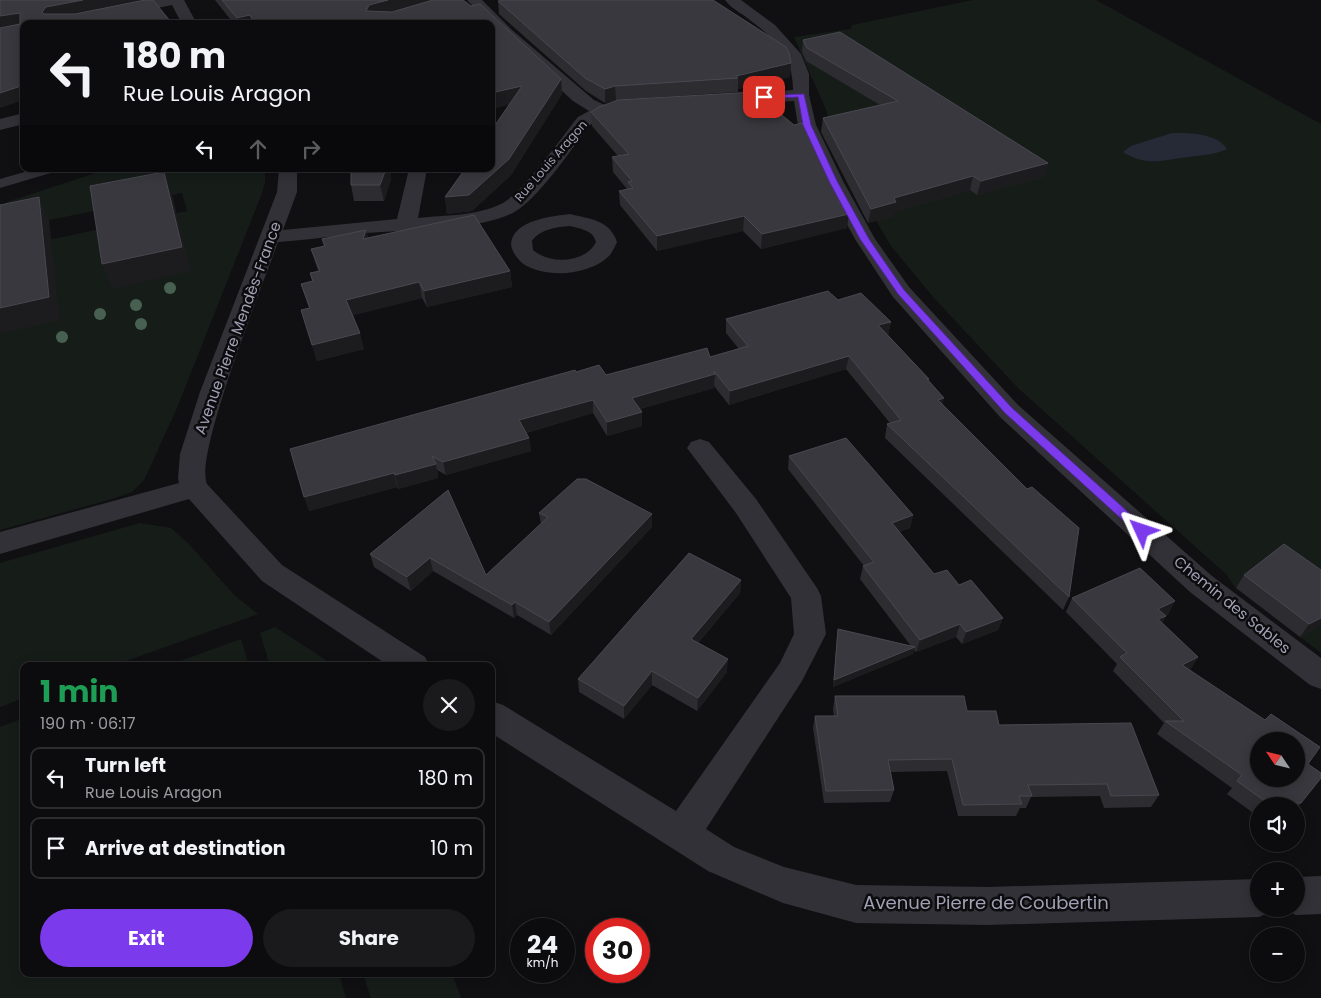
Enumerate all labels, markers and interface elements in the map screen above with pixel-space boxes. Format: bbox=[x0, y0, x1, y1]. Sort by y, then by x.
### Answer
text: 180 m bbox=[123, 31, 226, 80]
icon: left bbox=[40, 40, 105, 105]
pin bbox=[743, 76, 785, 118]
text: Rue Louis Aragon bbox=[123, 78, 311, 109]
icon: arrive bbox=[750, 83, 778, 111]
street label: Rue Louis Aragon bbox=[511, 116, 591, 205]
icon: left bbox=[191, 135, 219, 163]
icon: ahead bbox=[244, 135, 272, 163]
icon: right bbox=[297, 135, 325, 163]
street label: Avenue Pierre Mendès-France bbox=[189, 218, 286, 437]
position arrow bbox=[1115, 504, 1167, 556]
street label: Chemin des Sables bbox=[1170, 551, 1295, 658]
text: 1 min bbox=[40, 670, 118, 713]
button: close bbox=[423, 679, 475, 731]
text: 190 m · 06:17 bbox=[40, 712, 135, 735]
north arrow bbox=[1250, 732, 1305, 788]
map controls bbox=[1250, 732, 1305, 982]
text: Turn left bbox=[85, 752, 166, 779]
icon: left bbox=[42, 764, 70, 792]
text: 180 m bbox=[418, 765, 473, 792]
text: Rue Louis Aragon bbox=[85, 781, 222, 804]
button: sound bbox=[1250, 797, 1305, 852]
icon: arrive bbox=[42, 834, 70, 862]
text: Arrive at destination bbox=[85, 835, 286, 862]
text: 10 m bbox=[430, 835, 473, 862]
button: + bbox=[1250, 862, 1305, 917]
street label: Avenue Pierre de Coubertin bbox=[863, 890, 1109, 915]
button: Exit bbox=[40, 909, 253, 967]
button: Share bbox=[263, 909, 475, 967]
speed limit sign: 30 bbox=[585, 918, 650, 983]
text: 24 bbox=[527, 927, 558, 962]
button: − bbox=[1250, 927, 1305, 982]
text: km/h bbox=[527, 954, 558, 971]

